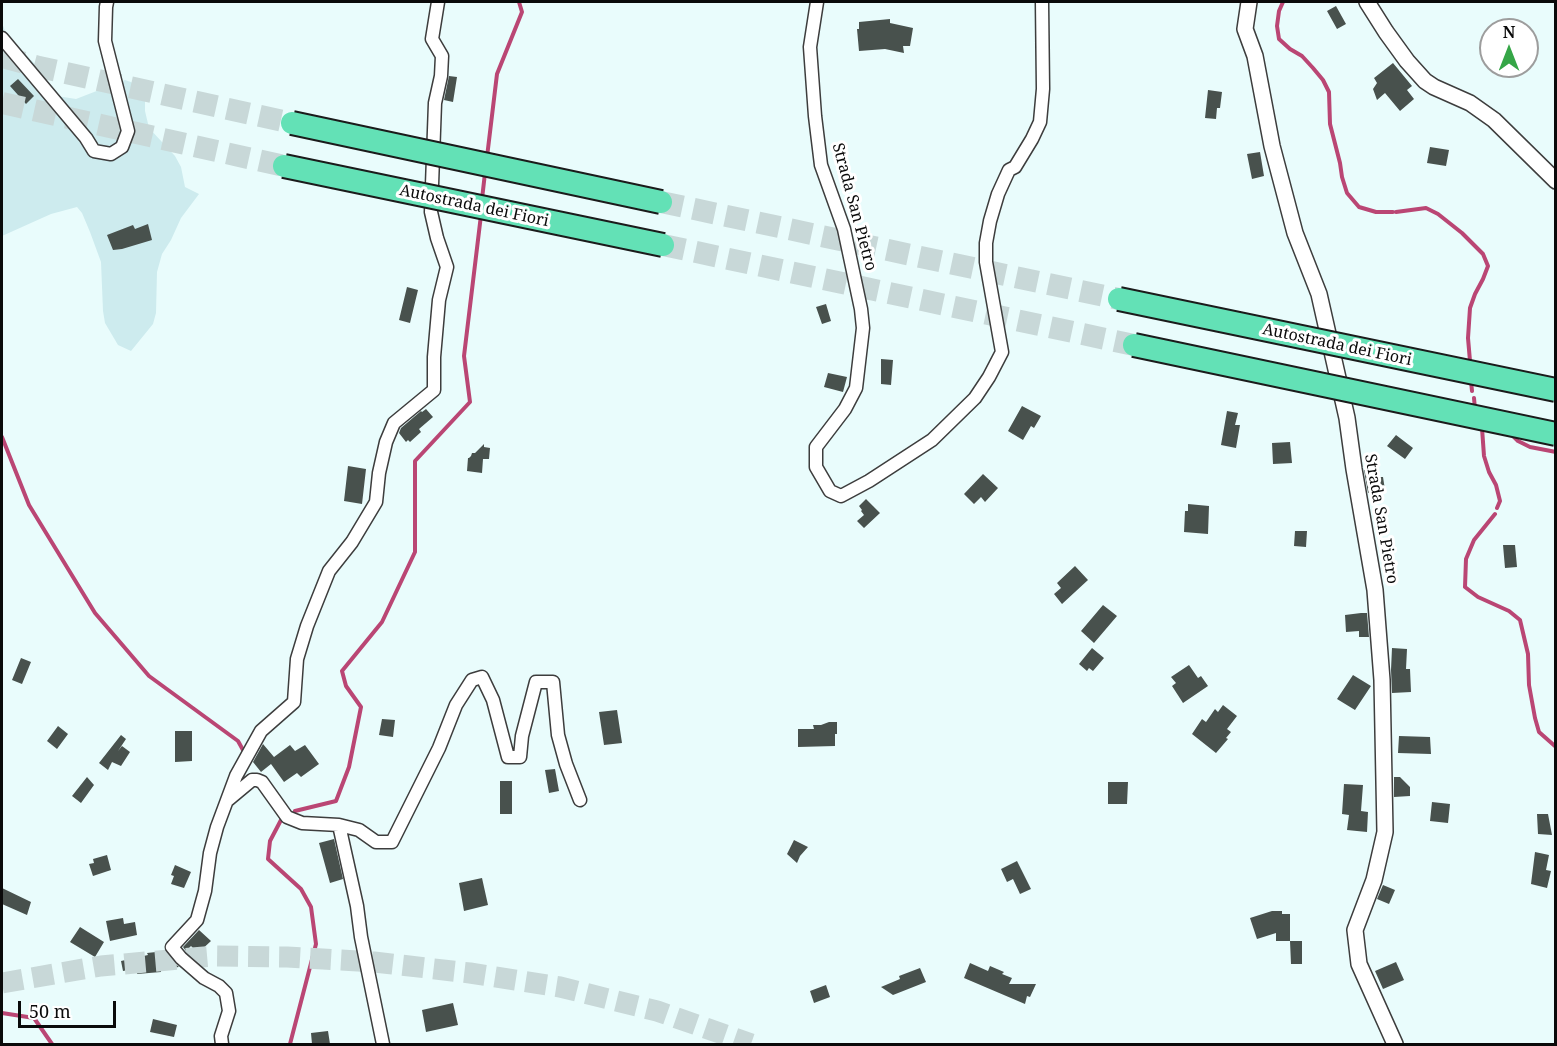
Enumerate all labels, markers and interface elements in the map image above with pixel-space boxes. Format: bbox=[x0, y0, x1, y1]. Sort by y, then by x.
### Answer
north arrow bbox=[1479, 18, 1539, 78]
text: N bbox=[1503, 21, 1515, 43]
street label: Strada San Pietro bbox=[828, 141, 880, 273]
street label: Autostrada dei Fiori bbox=[398, 181, 550, 231]
street label: Autostrada dei Fiori bbox=[1261, 320, 1413, 370]
street label: Strada San Pietro bbox=[1360, 453, 1402, 585]
scale bar bbox=[21, 989, 118, 1027]
text: 50 m bbox=[29, 999, 71, 1023]

